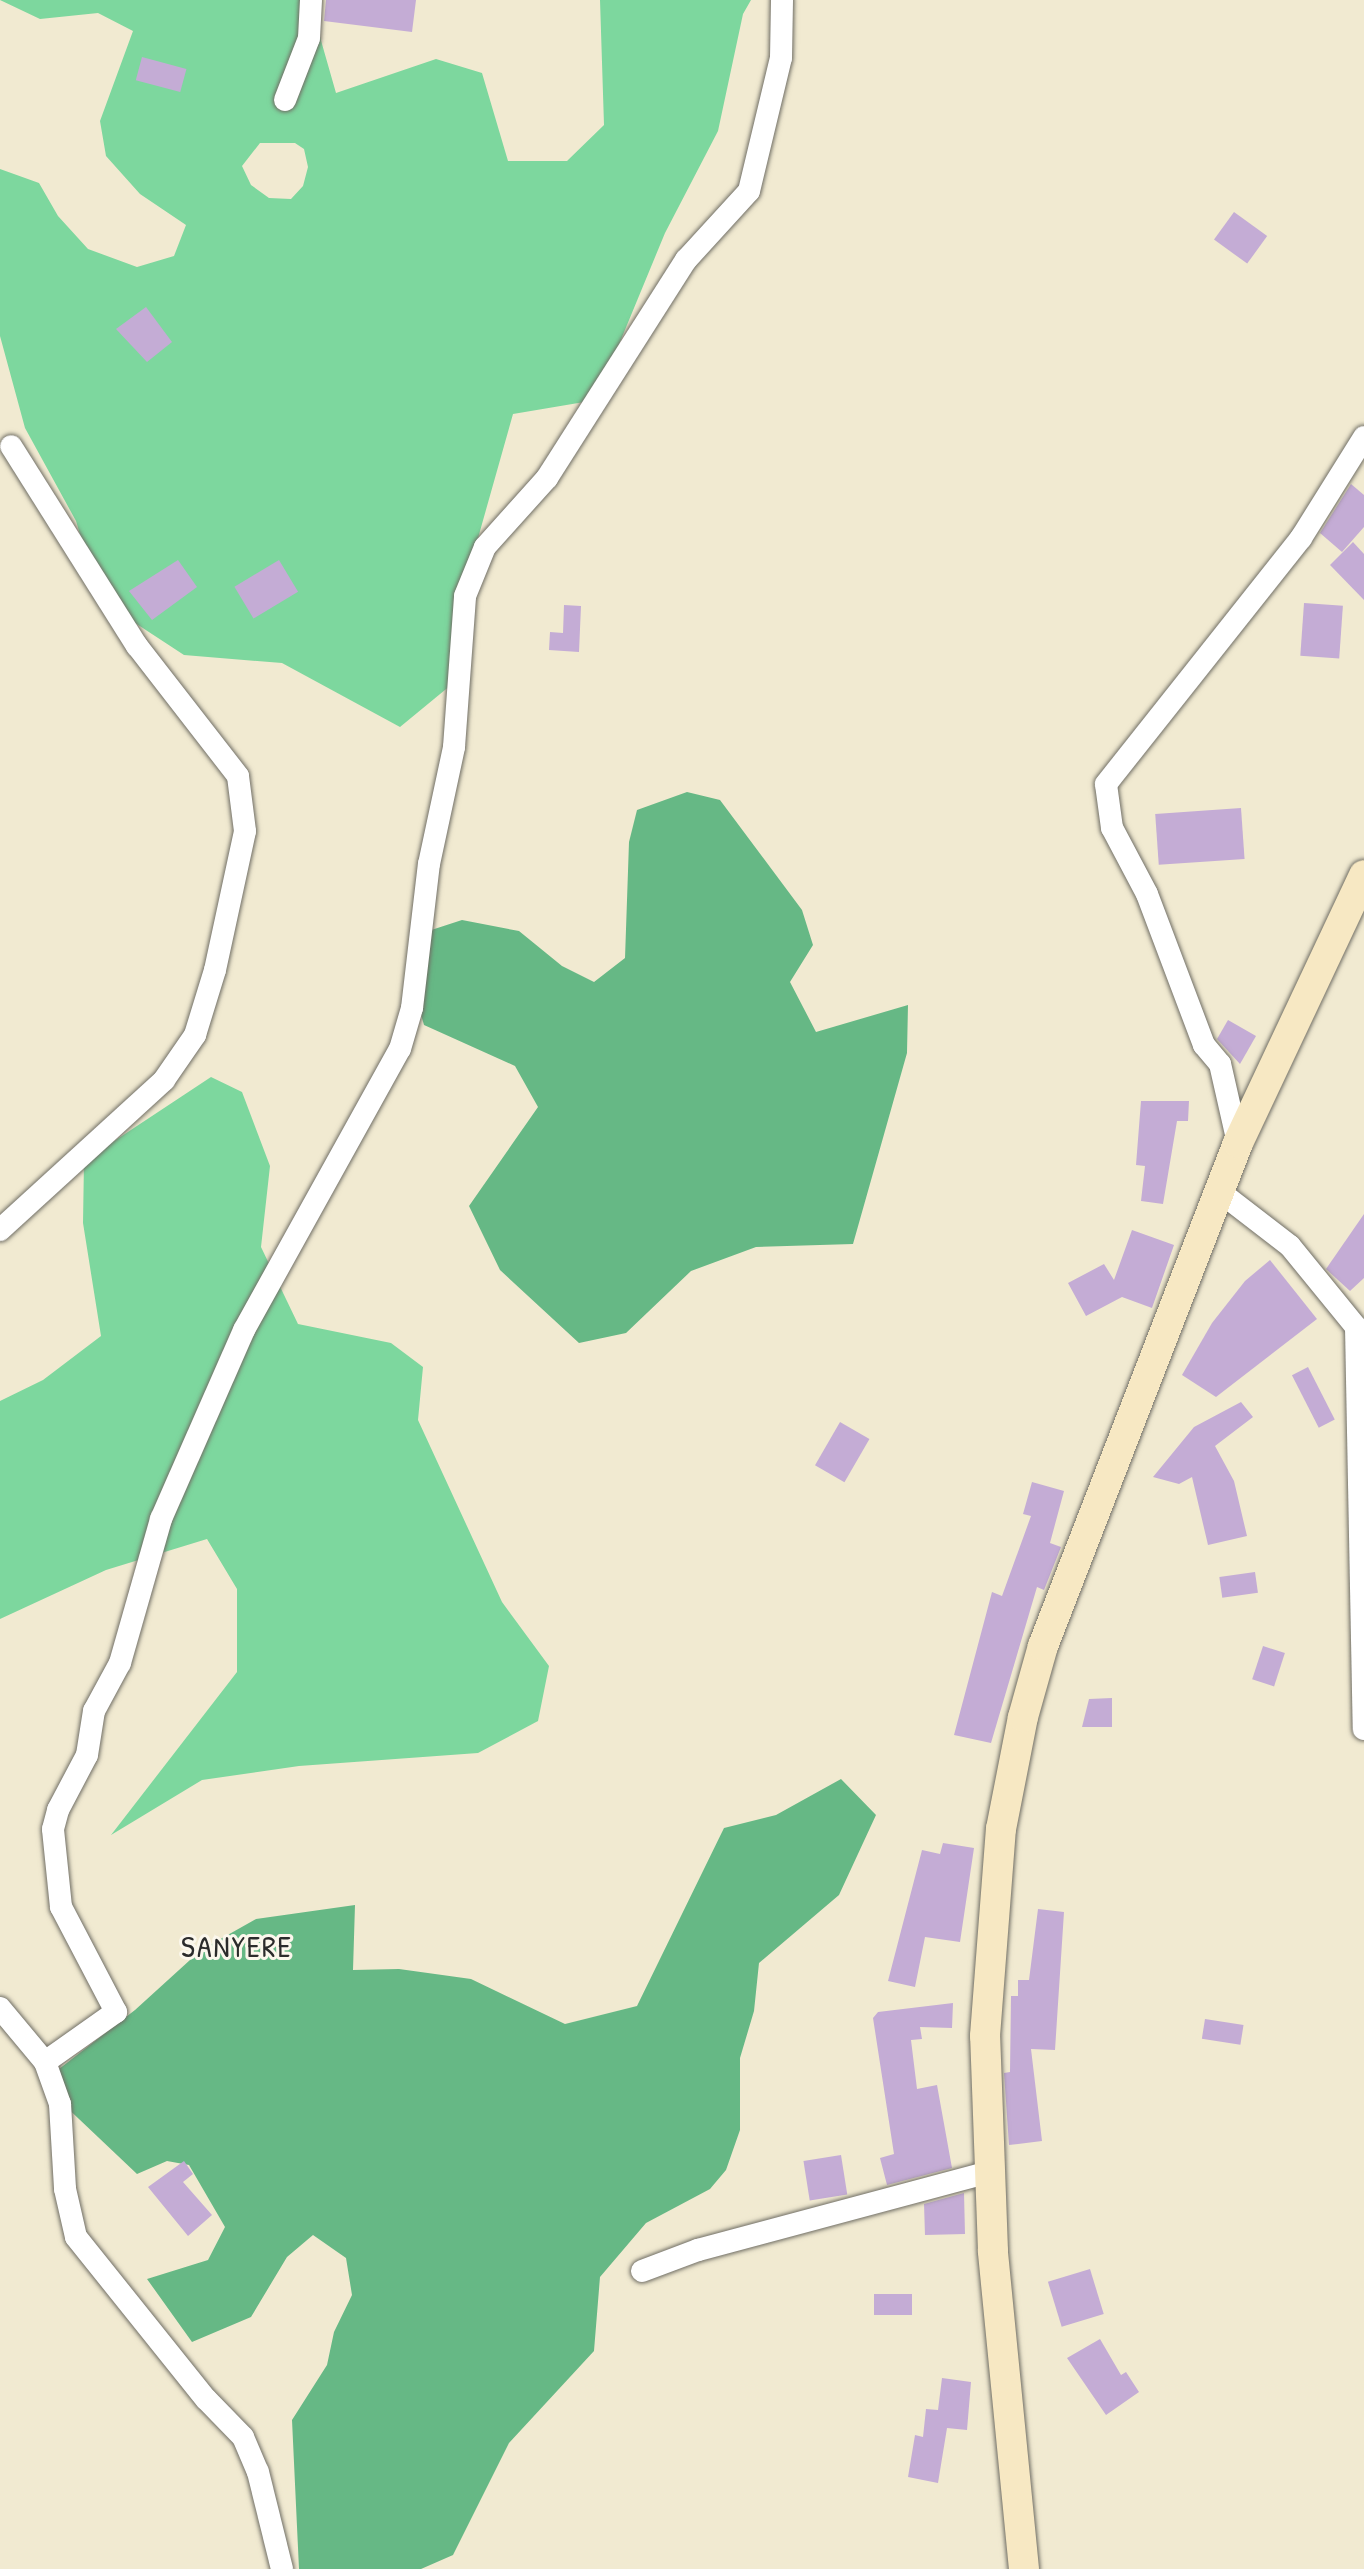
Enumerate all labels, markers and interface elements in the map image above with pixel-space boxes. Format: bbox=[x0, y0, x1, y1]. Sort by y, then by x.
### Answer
district label: SANYERE bbox=[181, 1928, 293, 1964]

